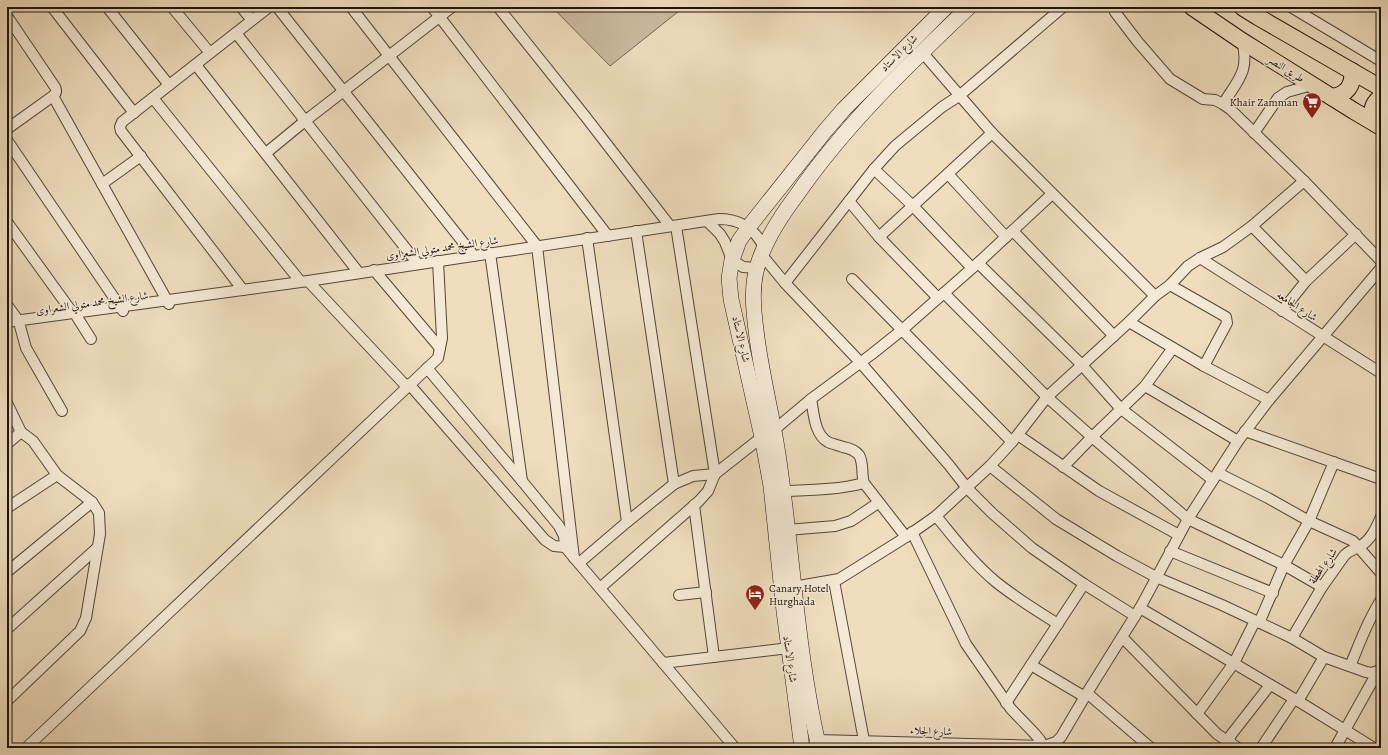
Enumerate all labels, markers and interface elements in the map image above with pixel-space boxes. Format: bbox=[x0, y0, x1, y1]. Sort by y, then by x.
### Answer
street label: شارع الاستاد bbox=[877, 31, 922, 76]
street label: طريق النصر bbox=[1264, 51, 1307, 86]
supermarket icon: Khair Zamman bbox=[1301, 91, 1323, 119]
place label: Khair Zamman bbox=[1230, 95, 1298, 110]
street label: شارع الشيخ محمد متولي الشعراوى bbox=[385, 233, 500, 266]
street label: شارع الجامعه bbox=[1273, 287, 1320, 326]
street label: شارع الشيخ محمد متولي الشعراوى bbox=[35, 288, 150, 321]
street label: شارع الاستاد bbox=[726, 314, 754, 364]
street label: شارع المحطة bbox=[1305, 545, 1342, 588]
place label: Canary Hotel Hurghada bbox=[769, 581, 829, 609]
hotel icon: Canary Hotel Hurghada bbox=[744, 583, 766, 611]
street label: شارع الاستاد bbox=[777, 635, 801, 684]
street label: شارع الجلاء bbox=[909, 723, 952, 741]

